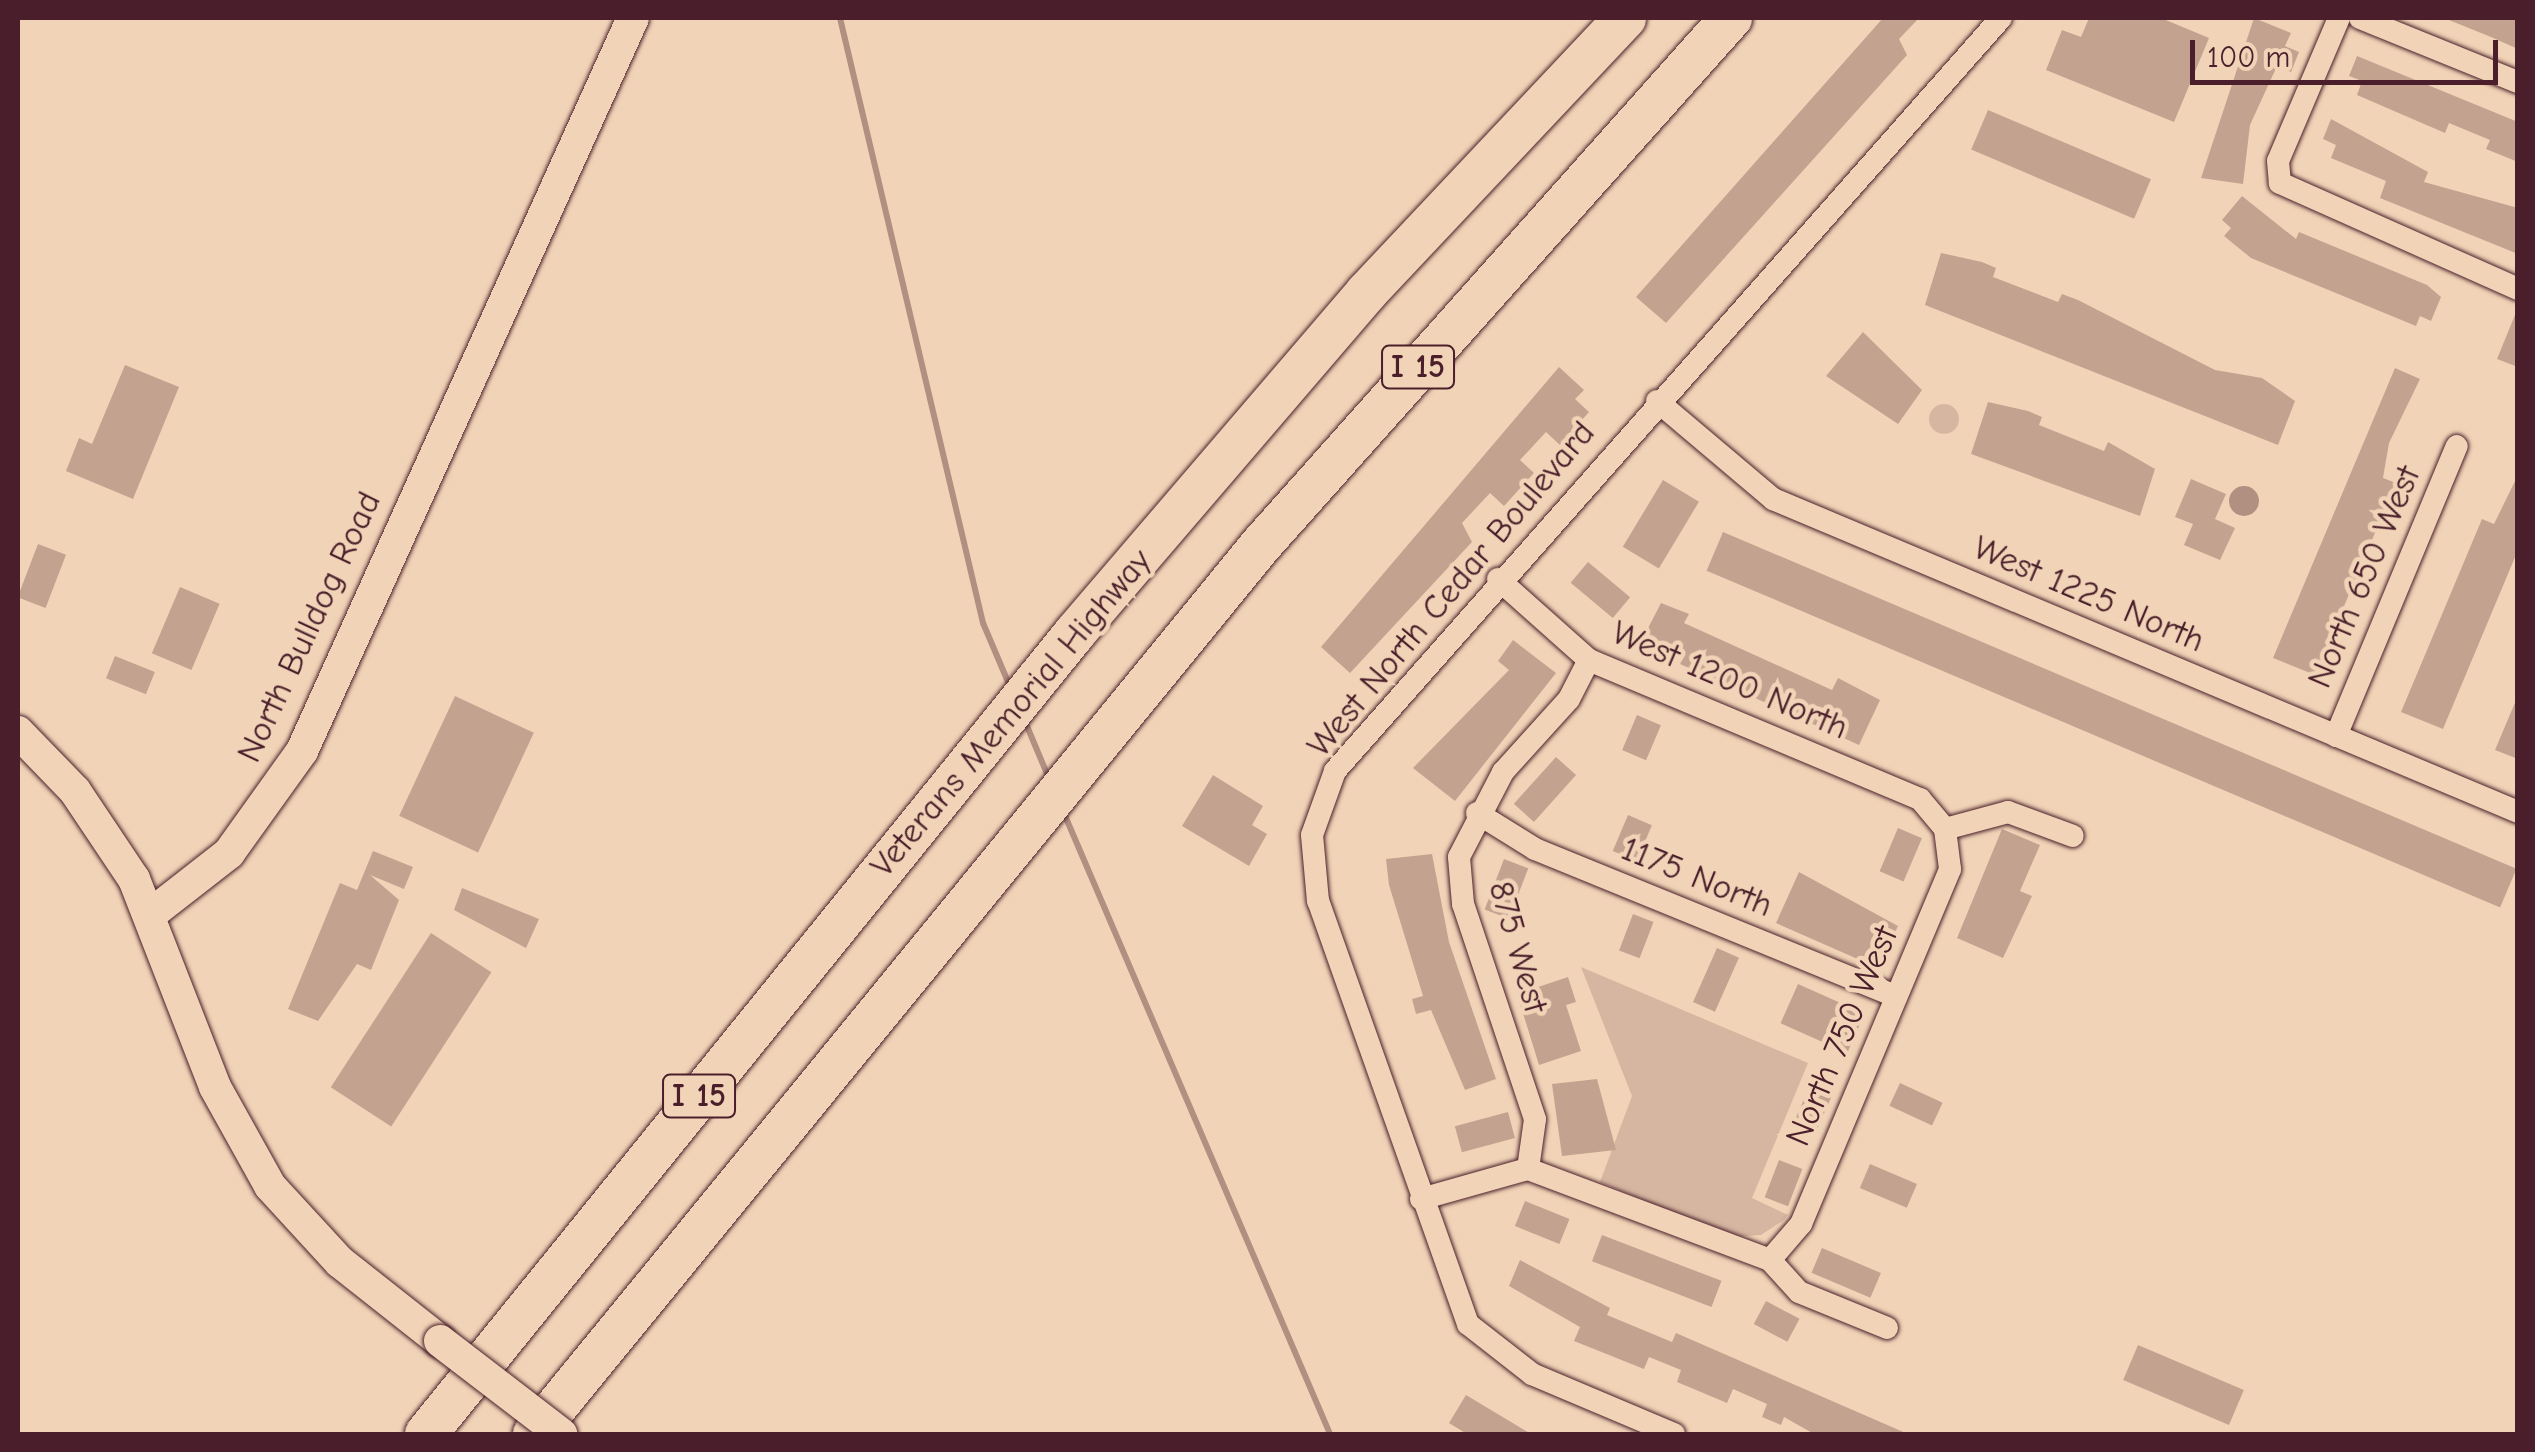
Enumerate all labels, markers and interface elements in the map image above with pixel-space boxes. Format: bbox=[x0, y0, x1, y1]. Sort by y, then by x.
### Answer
scale bar bbox=[2195, 20, 2502, 82]
text: 100 m bbox=[2207, 40, 2290, 75]
road number: I 15 bbox=[1380, 340, 1456, 394]
street label: West North Cedar Boulevard bbox=[1298, 413, 1604, 765]
street label: North 650 West bbox=[2298, 460, 2430, 694]
street label: North Bulldog Road bbox=[228, 485, 390, 769]
street label: West 1225 North bbox=[1967, 526, 2211, 662]
street label: Veterans Memorial Highway bbox=[861, 540, 1161, 886]
street label: West 1200 North bbox=[1606, 611, 1854, 749]
street label: 1175 North bbox=[1615, 828, 1779, 926]
street label: 875 West bbox=[1479, 876, 1557, 1018]
street label: North 750 West bbox=[1777, 920, 1907, 1152]
road number: I 15 bbox=[662, 1069, 736, 1123]

